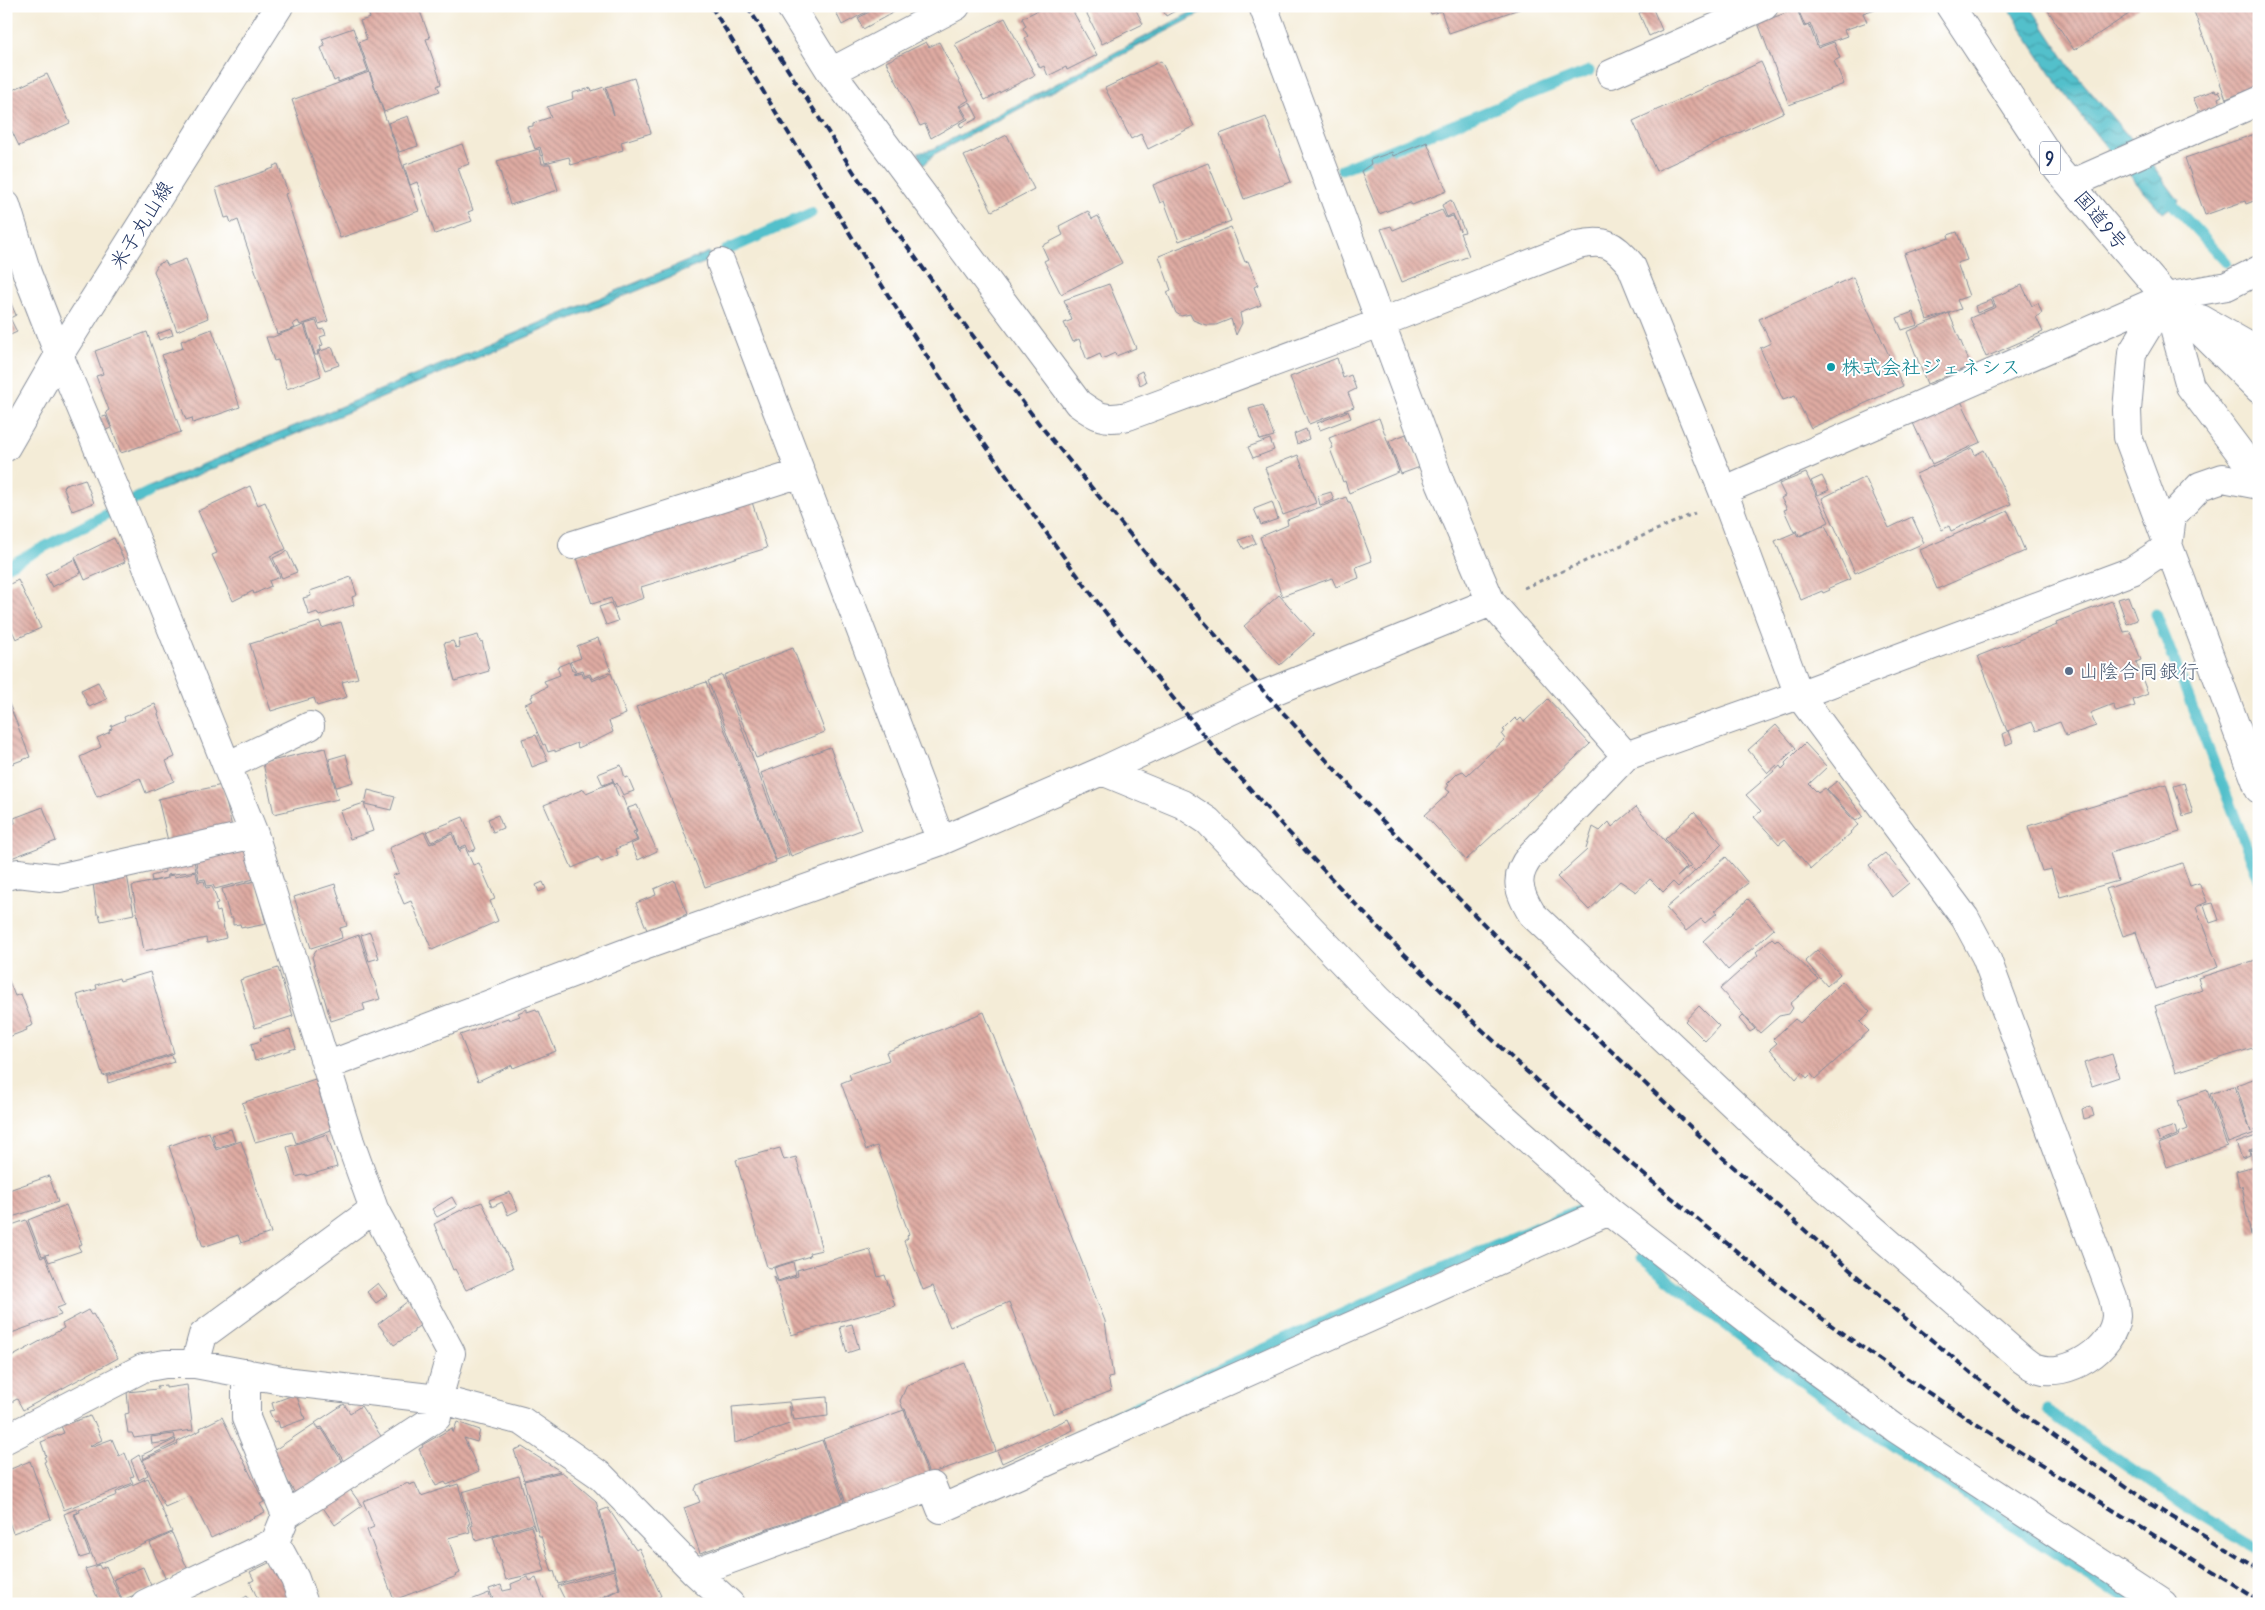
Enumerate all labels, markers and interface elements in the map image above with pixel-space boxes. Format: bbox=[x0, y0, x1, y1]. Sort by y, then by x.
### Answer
road number: 9 bbox=[2040, 142, 2060, 174]
street label: 米子丸山線 bbox=[104, 176, 180, 275]
street label: 国道9号 bbox=[2067, 186, 2133, 256]
place label: 株式会社ジェネシス bbox=[1841, 355, 2021, 382]
marker: 株式会社ジェネシス bbox=[1825, 361, 1837, 373]
place label: 山陰合同銀行 bbox=[2079, 659, 2199, 686]
marker: 山陰合同銀行 bbox=[2063, 665, 2075, 677]

